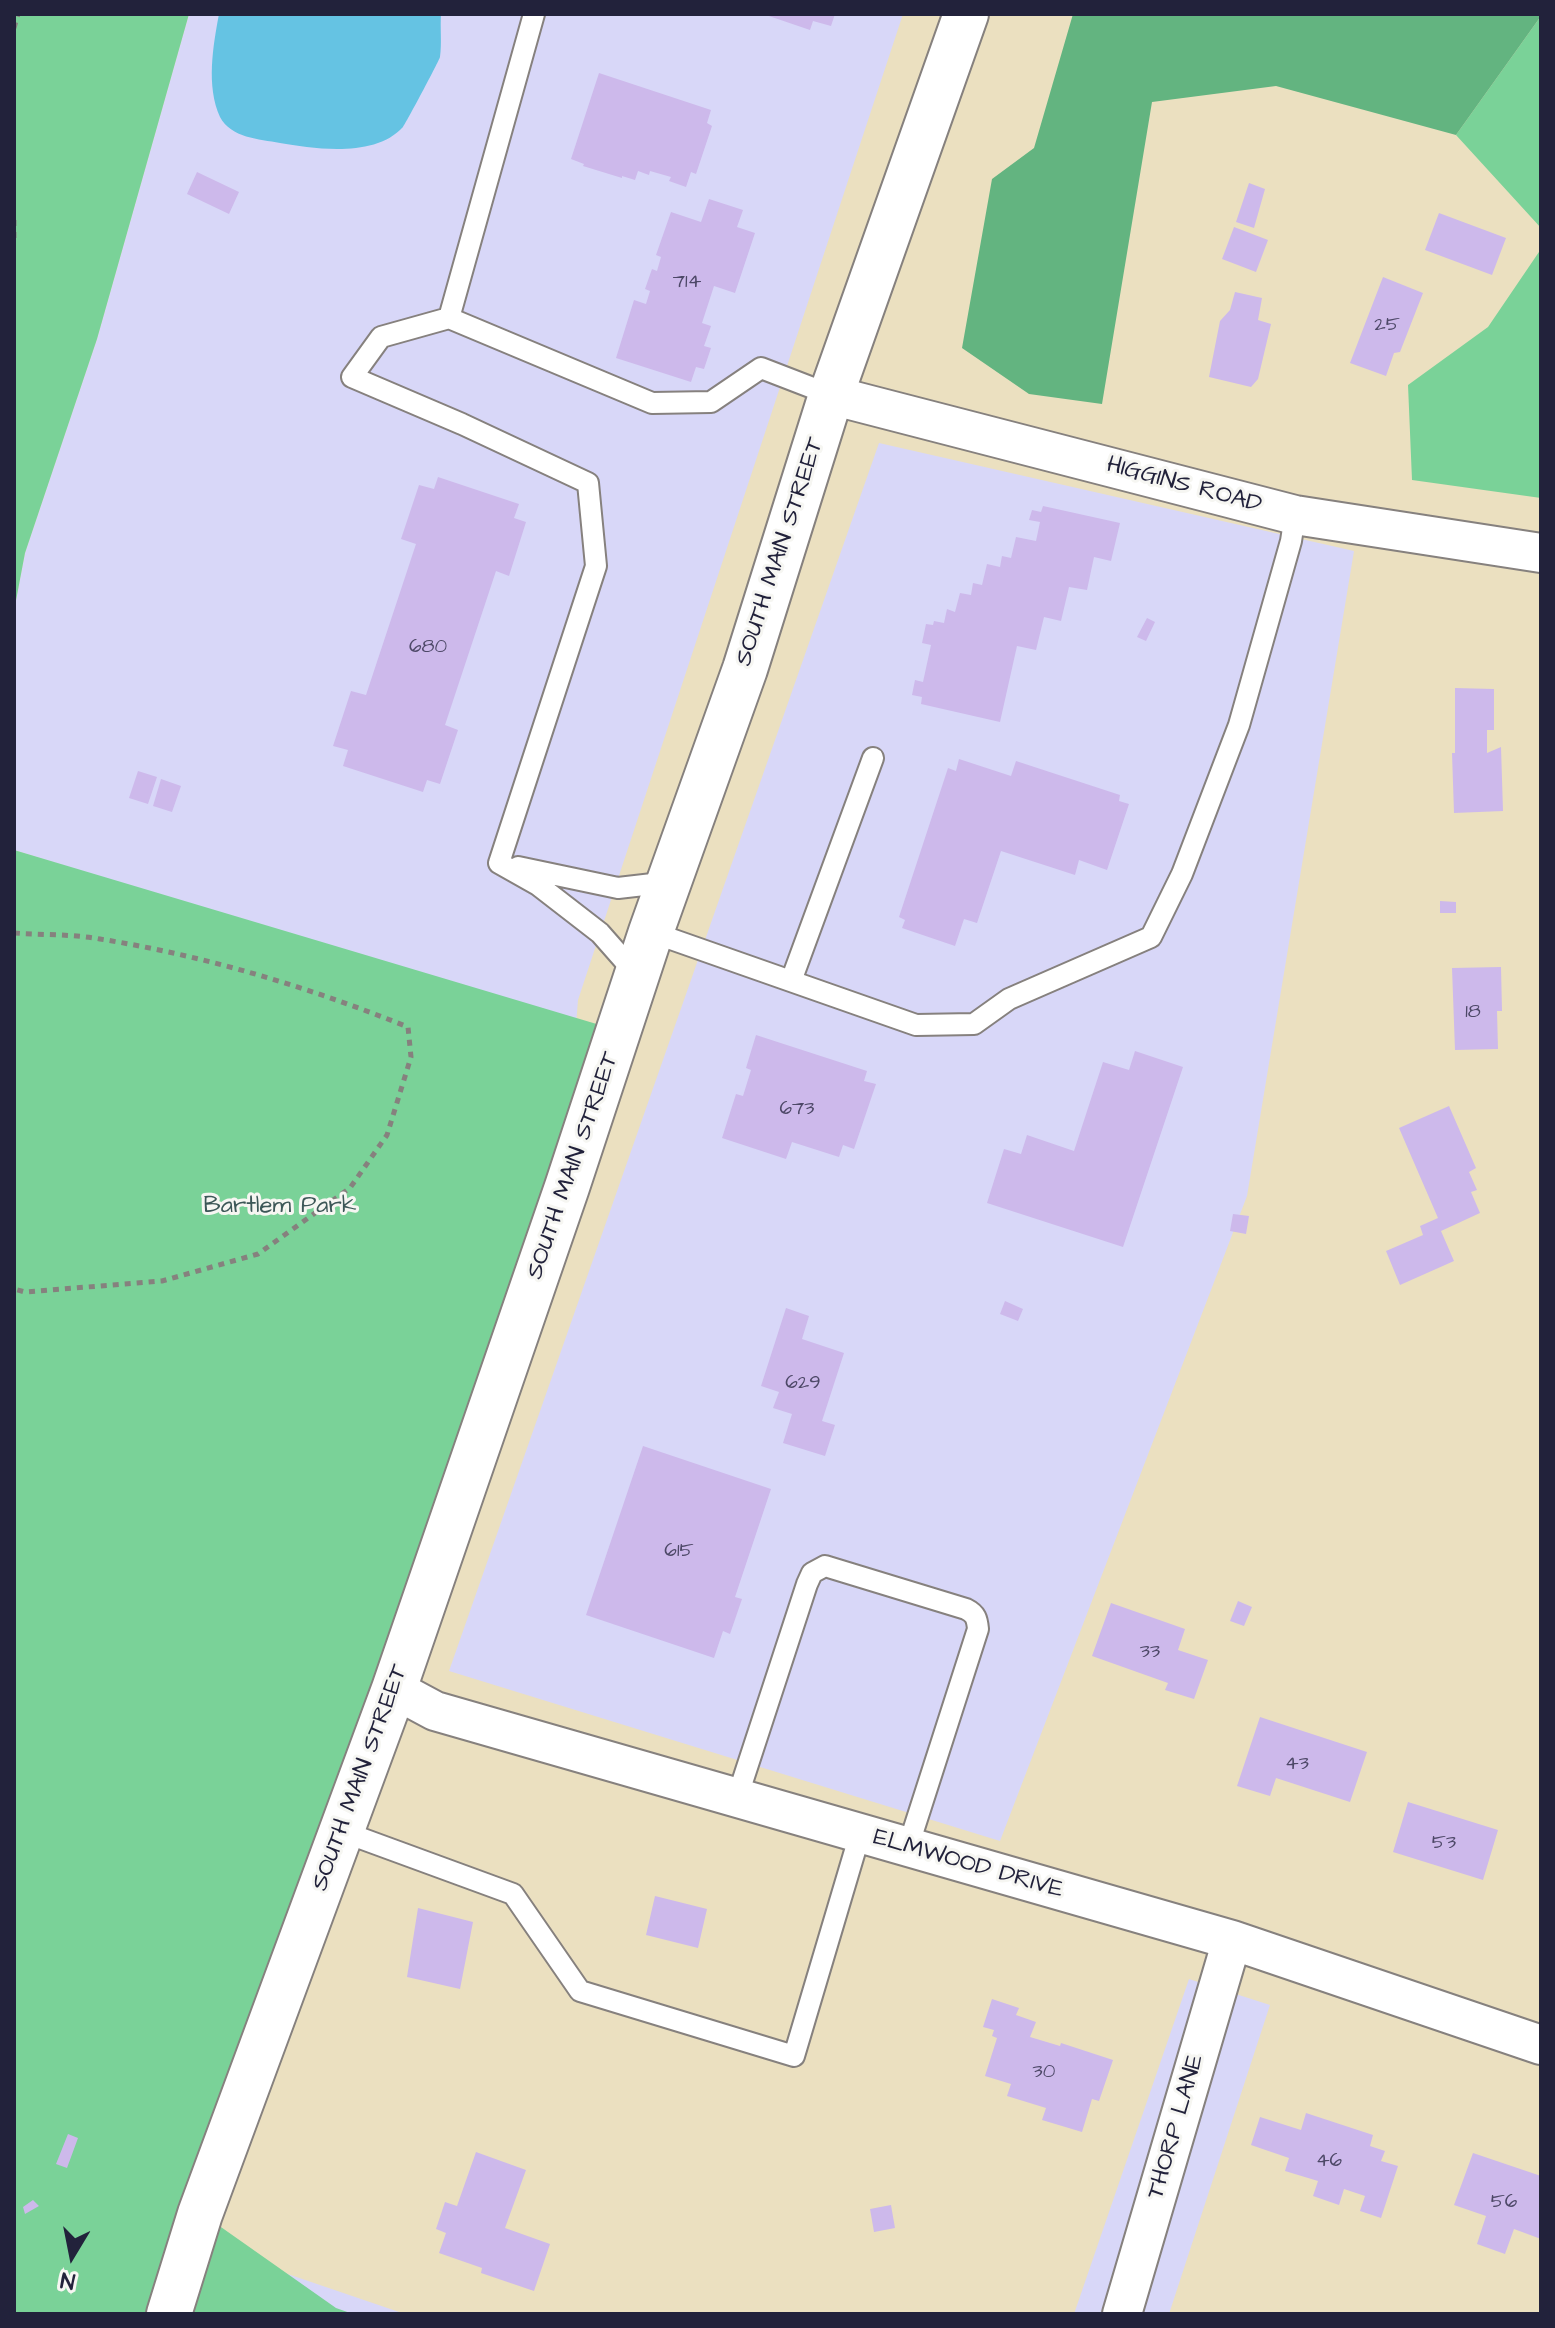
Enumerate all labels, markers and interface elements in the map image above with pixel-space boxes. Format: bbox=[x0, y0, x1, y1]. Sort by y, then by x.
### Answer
house number: 714 bbox=[673, 271, 701, 295]
house number: 25 bbox=[1374, 314, 1400, 338]
street label: SOUTH MAIN STREET bbox=[730, 434, 832, 670]
street label: HIGGINS ROAD bbox=[1103, 451, 1265, 521]
house number: 680 bbox=[409, 636, 447, 660]
house number: 18 bbox=[1465, 1001, 1481, 1025]
street label: SOUTH MAIN STREET bbox=[522, 1049, 626, 1283]
house number: 673 bbox=[779, 1098, 815, 1122]
park label: Bartlem Park bbox=[204, 1193, 356, 1221]
house number: 629 bbox=[785, 1372, 821, 1396]
house number: 615 bbox=[664, 1540, 694, 1564]
house number: 33 bbox=[1140, 1641, 1160, 1665]
street label: SOUTH MAIN STREET bbox=[307, 1661, 415, 1895]
house number: 43 bbox=[1285, 1753, 1309, 1777]
street label: ELMWOOD DRIVE bbox=[870, 1824, 1066, 1906]
house number: 53 bbox=[1432, 1832, 1456, 1856]
street label: THORP LANE bbox=[1143, 2051, 1211, 2203]
house number: 30 bbox=[1033, 2061, 1055, 2085]
house number: 46 bbox=[1316, 2150, 1342, 2174]
house number: 56 bbox=[1491, 2191, 1517, 2215]
north arrow bbox=[32, 2216, 112, 2296]
text: N bbox=[58, 2264, 77, 2297]

